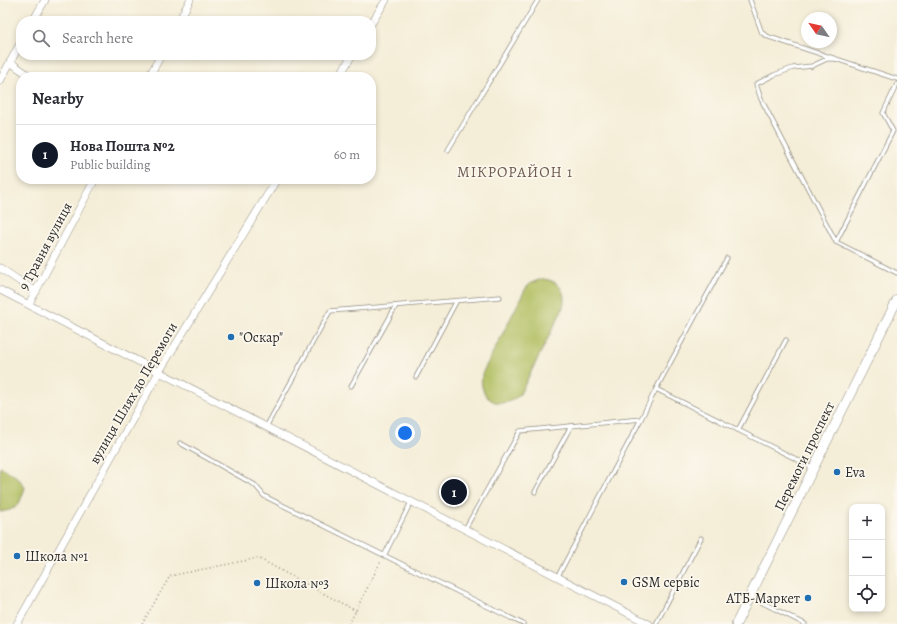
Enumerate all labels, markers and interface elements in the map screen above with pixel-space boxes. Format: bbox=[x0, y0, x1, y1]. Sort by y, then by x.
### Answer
north arrow bbox=[801, 12, 837, 48]
search box bbox=[16, 16, 376, 60]
icon: search bbox=[30, 27, 52, 49]
text: Search here bbox=[62, 28, 133, 48]
text: Nearby bbox=[32, 87, 83, 110]
text: Нова Пошта №2 bbox=[70, 136, 175, 156]
text: 1 bbox=[43, 146, 47, 163]
text: 60 m bbox=[334, 146, 360, 163]
text: Public building bbox=[70, 156, 150, 173]
district label: МІКРОРАЙОН 1 bbox=[457, 162, 573, 182]
street label: 9 Травня вулиця bbox=[14, 199, 77, 294]
street label: вулиця Шлях до Перемоги bbox=[85, 319, 182, 468]
place label: "Оскар" bbox=[239, 328, 283, 347]
marker: "Оскар" bbox=[226, 332, 236, 342]
street label: Перемоги проспект bbox=[770, 398, 839, 514]
your location bbox=[395, 423, 415, 443]
place label: Eva bbox=[845, 463, 866, 482]
marker: Eva bbox=[832, 467, 842, 477]
pin: 1 bbox=[441, 477, 467, 507]
map controls bbox=[849, 504, 885, 612]
button: + bbox=[849, 504, 885, 540]
button: − bbox=[849, 540, 885, 576]
place label: Школа №1 bbox=[25, 547, 88, 566]
marker: Школа №1 bbox=[12, 551, 22, 561]
place label: GSM сервіс bbox=[632, 573, 700, 592]
place label: Школа №3 bbox=[265, 574, 329, 593]
button: locate bbox=[849, 576, 885, 612]
marker: GSM сервіс bbox=[619, 577, 629, 587]
marker: Школа №3 bbox=[252, 578, 262, 588]
place label: АТБ-Маркет bbox=[725, 589, 800, 608]
marker: АТБ-Маркет bbox=[803, 593, 813, 603]

